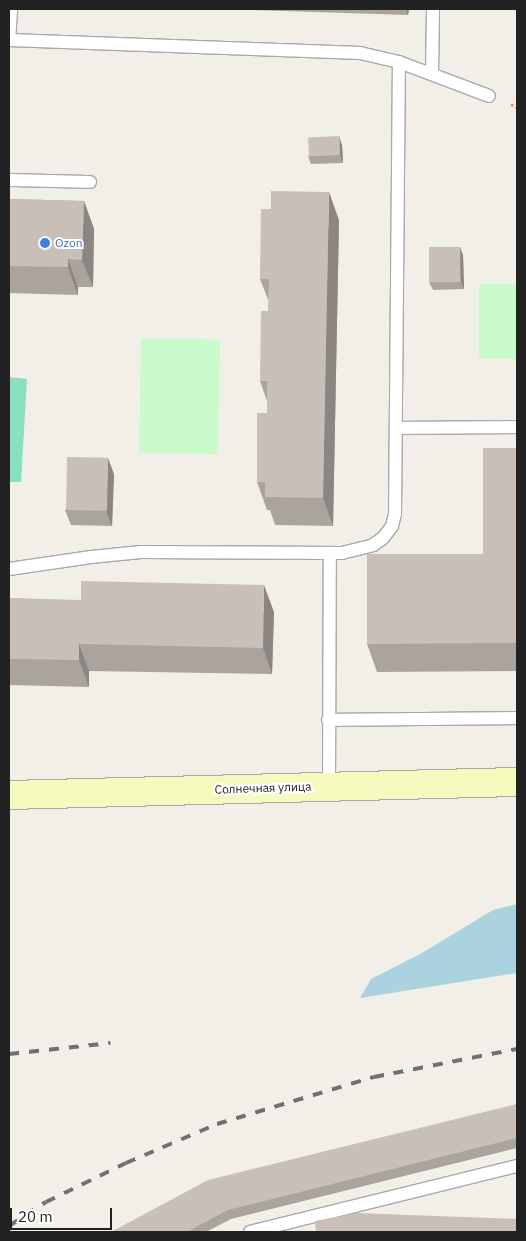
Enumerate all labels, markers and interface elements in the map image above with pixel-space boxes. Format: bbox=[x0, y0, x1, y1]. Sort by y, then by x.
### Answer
place label: Ozon bbox=[55, 236, 82, 250]
marker: Ozon bbox=[39, 237, 51, 249]
street label: Солнечная улица bbox=[214, 779, 312, 797]
scale bar bbox=[12, 1198, 115, 1230]
text: 20 m bbox=[18, 1207, 53, 1226]

